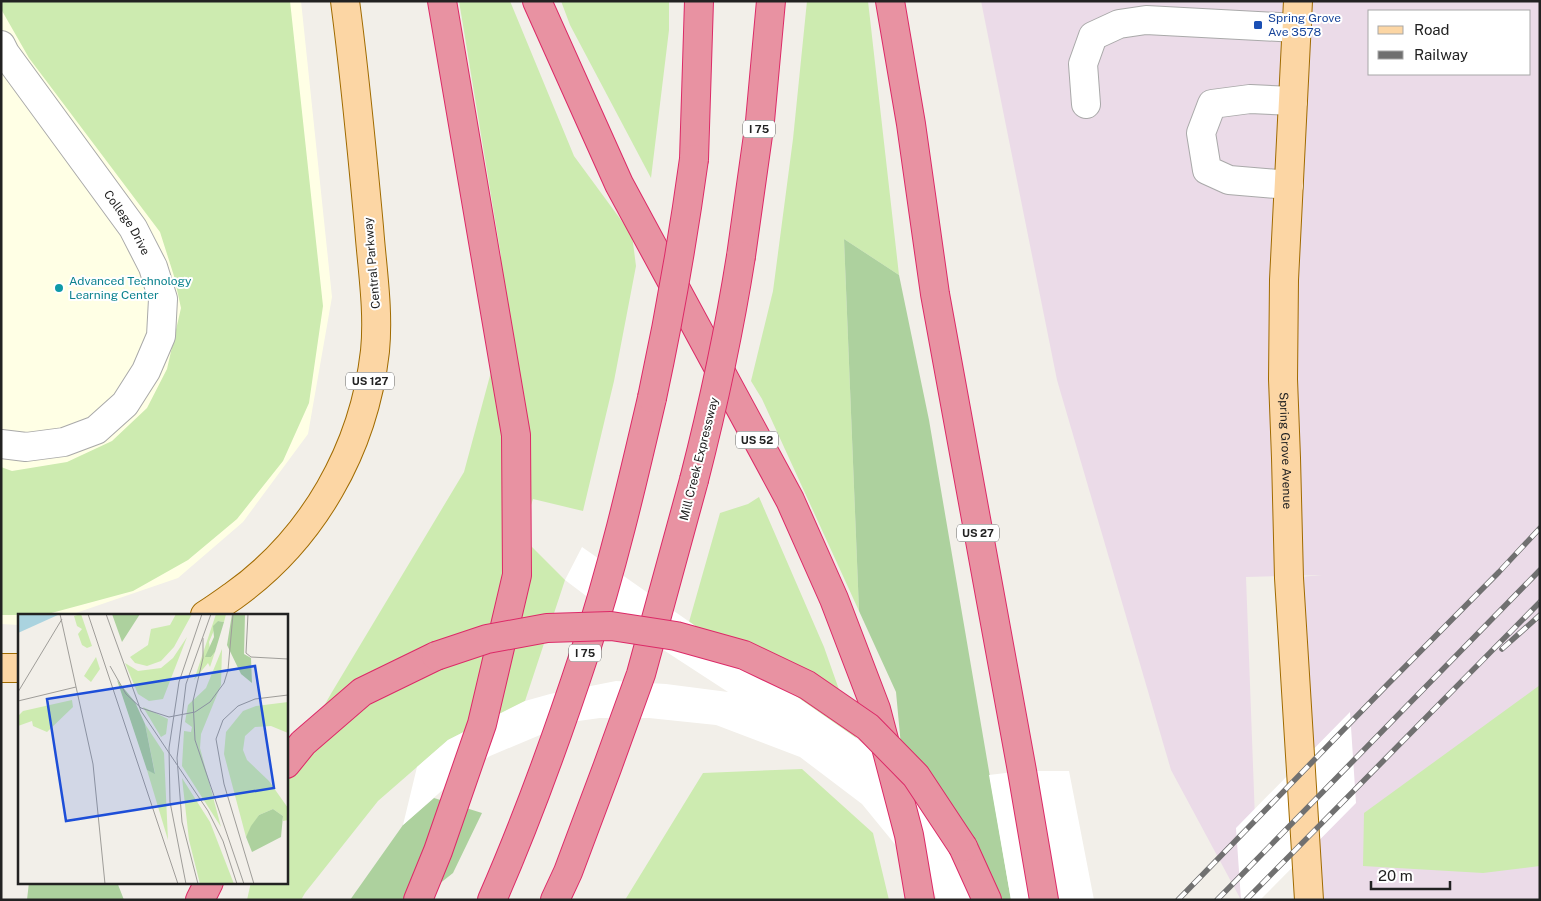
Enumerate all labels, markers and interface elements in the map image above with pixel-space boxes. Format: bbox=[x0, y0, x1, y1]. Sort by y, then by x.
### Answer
legend bbox=[1368, 10, 1531, 75]
place label: Spring Grove Ave 3578 bbox=[1268, 11, 1341, 39]
marker: Spring Grove Ave 3578 bbox=[1252, 19, 1264, 31]
text: Road bbox=[1414, 21, 1450, 38]
text: Railway bbox=[1414, 46, 1468, 63]
road number: I 75 bbox=[743, 120, 775, 138]
street label: College Drive bbox=[101, 188, 153, 258]
street label: Central Parkway bbox=[361, 216, 383, 309]
place label: Advanced Technology Learning Center bbox=[69, 274, 192, 302]
marker: Advanced Technology Learning Center bbox=[53, 282, 65, 294]
road number: US 127 bbox=[346, 372, 394, 390]
street label: Spring Grove Avenue bbox=[1276, 392, 1294, 510]
street label: Mill Creek Expressway bbox=[677, 395, 721, 522]
road number: US 52 bbox=[736, 432, 778, 448]
road number: US 27 bbox=[957, 524, 999, 542]
inset map bbox=[18, 614, 288, 884]
road number: I 75 bbox=[569, 644, 601, 661]
scale bar bbox=[1371, 858, 1450, 890]
text: 20 m bbox=[1378, 867, 1413, 884]

